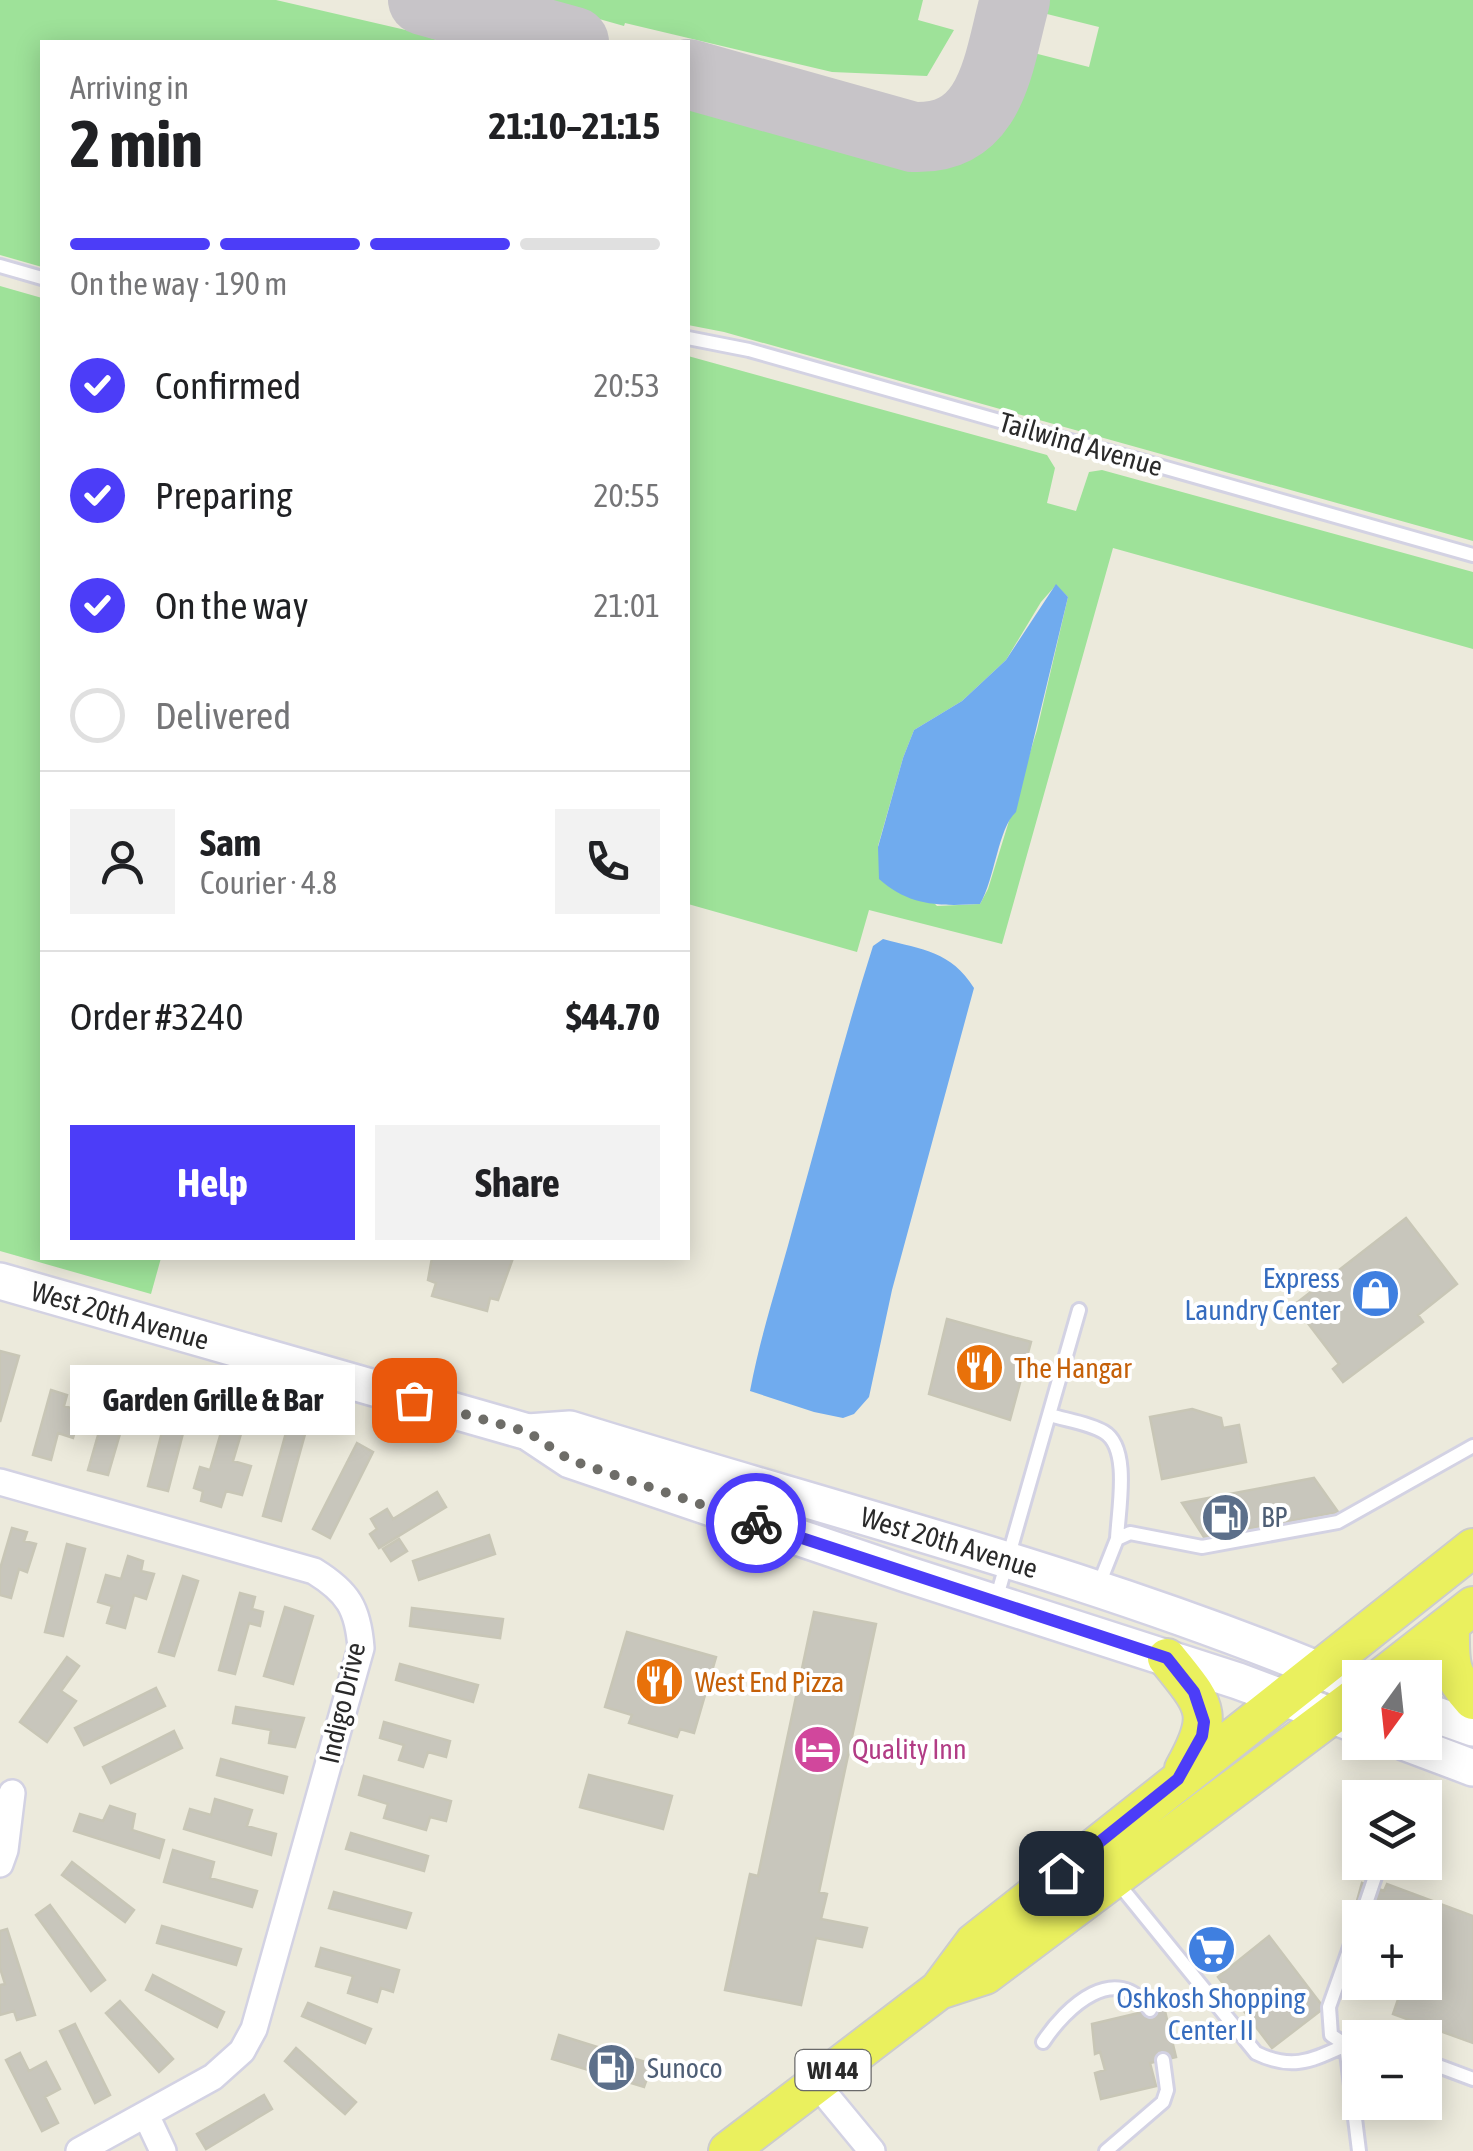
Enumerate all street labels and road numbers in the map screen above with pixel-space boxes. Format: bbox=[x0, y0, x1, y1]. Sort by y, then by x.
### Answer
street label: Tailwind Avenue bbox=[996, 405, 1166, 483]
street label: West 20th Avenue bbox=[28, 1275, 213, 1356]
street label: West 20th Avenue bbox=[857, 1500, 1042, 1585]
street label: Indigo Drive bbox=[313, 1639, 371, 1767]
road number: WI 44 bbox=[796, 2050, 870, 2090]

